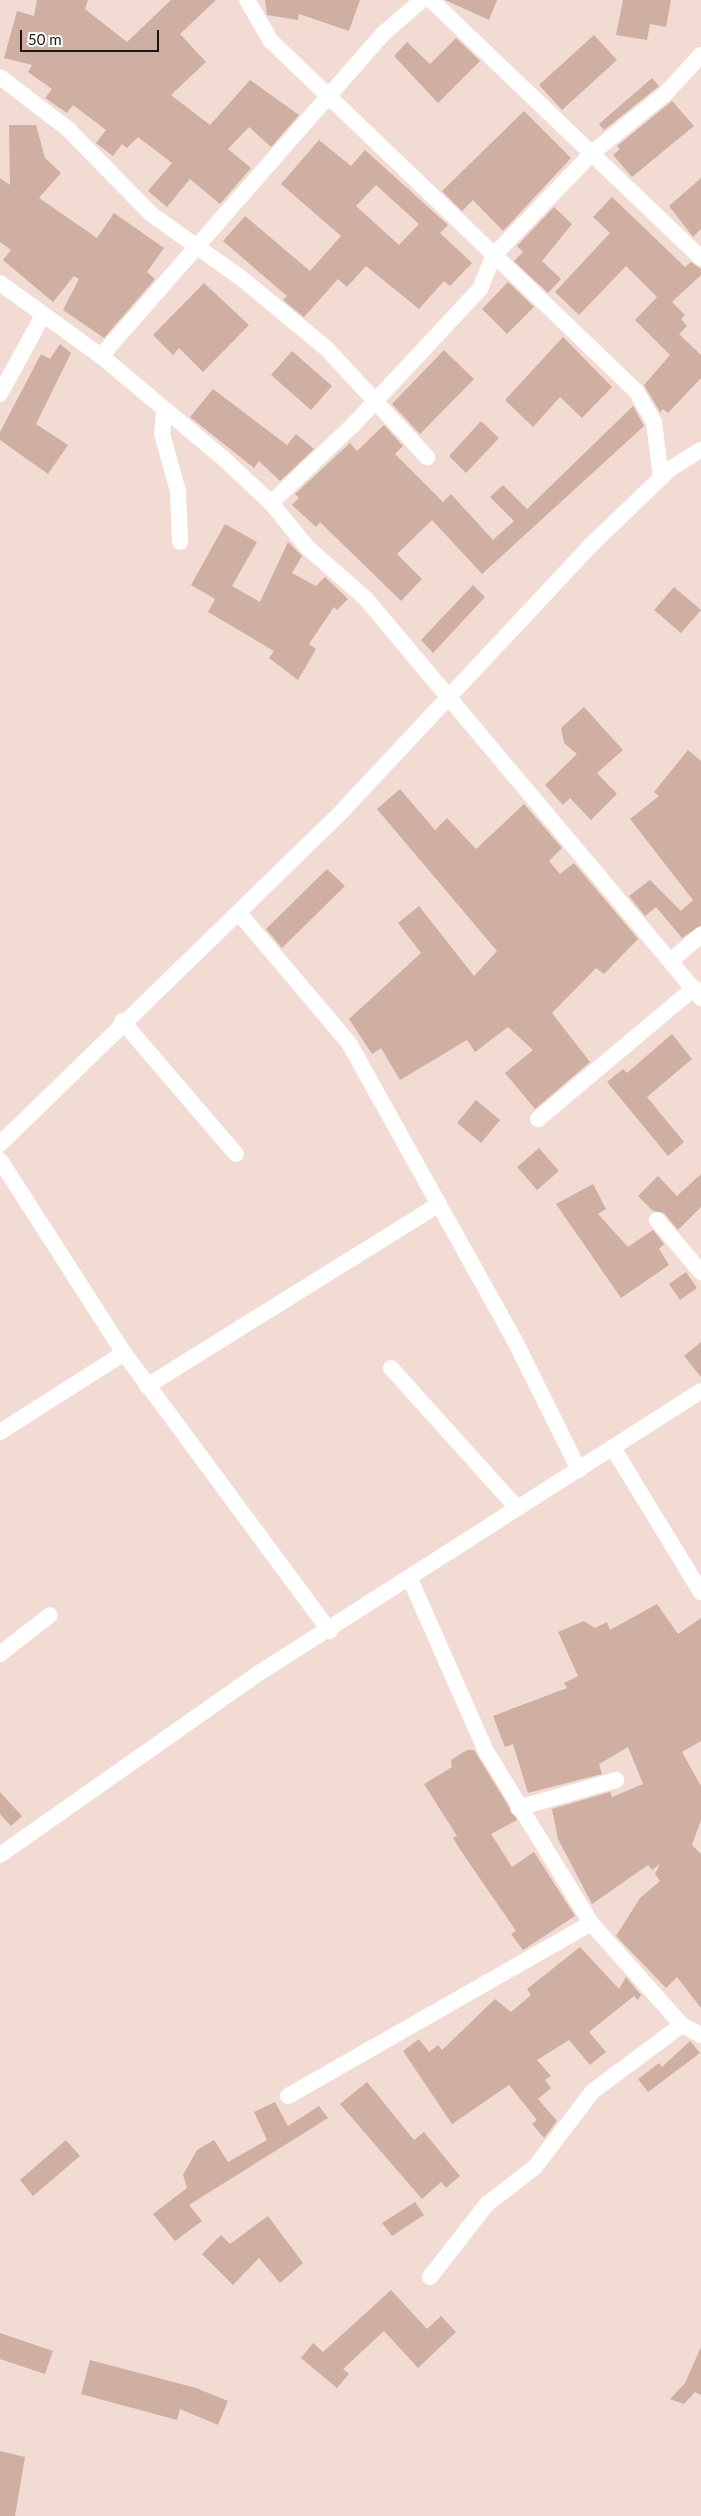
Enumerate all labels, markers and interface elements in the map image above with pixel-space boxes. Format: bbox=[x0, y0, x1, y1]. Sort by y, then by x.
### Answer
scale bar bbox=[22, 20, 161, 52]
text: 50 m bbox=[28, 30, 62, 48]

